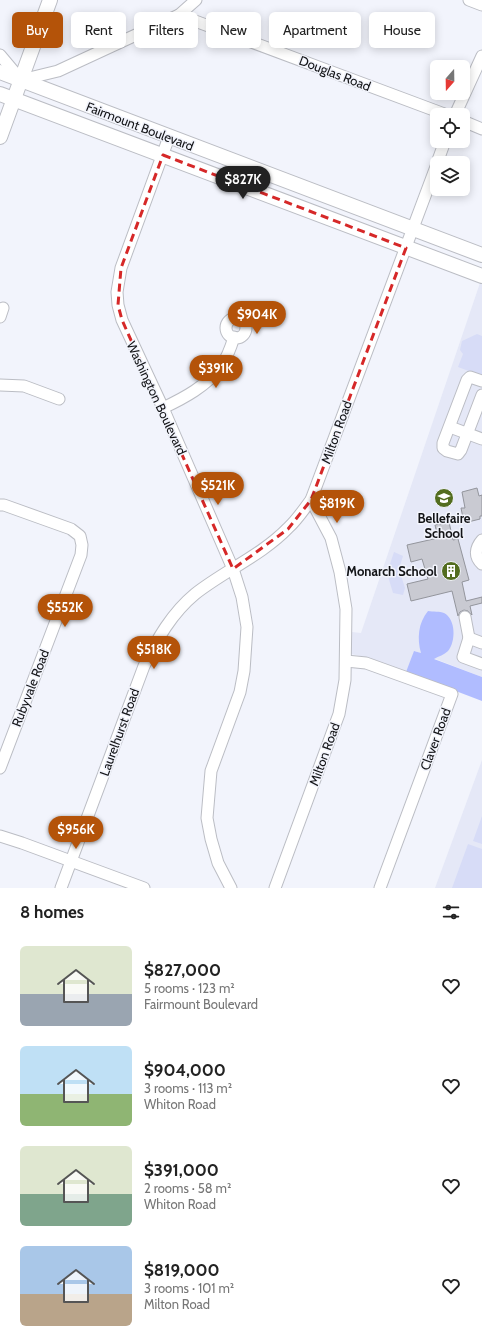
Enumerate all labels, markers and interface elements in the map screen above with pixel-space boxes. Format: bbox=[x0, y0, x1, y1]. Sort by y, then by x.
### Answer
chip: Buy bbox=[12, 12, 63, 48]
chip: Rent bbox=[71, 12, 126, 48]
chip: Filters bbox=[134, 12, 198, 48]
chip: New bbox=[206, 12, 261, 48]
chip: Apartment bbox=[269, 12, 361, 48]
chip: House bbox=[369, 12, 435, 48]
street label: Douglas Road bbox=[297, 52, 373, 94]
north arrow bbox=[430, 60, 470, 100]
map controls bbox=[430, 60, 470, 196]
street label: Fairmount Boulevard bbox=[84, 98, 196, 154]
button: locate bbox=[430, 108, 470, 148]
button: layers bbox=[430, 156, 470, 196]
pin: $827K bbox=[215, 166, 271, 200]
text: $827K bbox=[224, 171, 262, 187]
pin: $904K bbox=[229, 301, 285, 335]
text: $904K bbox=[237, 306, 277, 322]
street label: Washington Boulevard bbox=[124, 339, 190, 457]
pin: $391K bbox=[188, 355, 244, 389]
text: $391K bbox=[199, 360, 233, 376]
street label: Milton Road bbox=[317, 398, 355, 466]
pin: $521K bbox=[190, 472, 246, 506]
text: $521K bbox=[201, 477, 235, 493]
school or university icon: Bellefaire School bbox=[433, 487, 455, 509]
pin: $819K bbox=[309, 490, 365, 524]
text: $819K bbox=[319, 495, 355, 511]
place label: Bellefaire School bbox=[417, 510, 471, 541]
building icon: Monarch School bbox=[440, 560, 462, 582]
place label: Monarch School bbox=[346, 563, 438, 579]
pin: $552K bbox=[37, 594, 93, 628]
text: $552K bbox=[47, 599, 83, 615]
pin: $518K bbox=[126, 636, 182, 670]
text: $518K bbox=[136, 641, 172, 657]
street label: Rubyvale Road bbox=[8, 647, 52, 729]
street label: Laurelhurst Road bbox=[96, 686, 142, 778]
street label: Claver Road bbox=[416, 706, 454, 772]
street label: Milton Road bbox=[305, 720, 343, 788]
pin: $956K bbox=[48, 816, 104, 850]
text: $956K bbox=[57, 821, 95, 837]
icon: filters bbox=[440, 901, 462, 923]
text: 8 homes bbox=[20, 902, 84, 922]
text: $827,000 bbox=[144, 960, 221, 980]
icon: home bbox=[52, 962, 100, 1010]
icon: heart bbox=[440, 975, 462, 997]
text: 5 rooms · 123 m² bbox=[144, 980, 235, 996]
text: Fairmount Boulevard bbox=[144, 996, 258, 1012]
text: $904,000 bbox=[144, 1060, 226, 1080]
icon: home bbox=[52, 1062, 100, 1110]
icon: heart bbox=[440, 1075, 462, 1097]
text: 3 rooms · 113 m² bbox=[144, 1080, 232, 1096]
text: Whiton Road bbox=[144, 1096, 216, 1112]
text: $391,000 bbox=[144, 1160, 219, 1180]
icon: home bbox=[52, 1162, 100, 1210]
icon: heart bbox=[440, 1175, 462, 1197]
text: 2 rooms · 58 m² bbox=[144, 1180, 231, 1196]
text: Whiton Road bbox=[144, 1196, 216, 1212]
text: $819,000 bbox=[144, 1260, 219, 1280]
icon: home bbox=[52, 1262, 100, 1310]
icon: heart bbox=[440, 1275, 462, 1297]
text: 3 rooms · 101 m² bbox=[144, 1280, 234, 1296]
text: Milton Road bbox=[144, 1296, 210, 1312]

